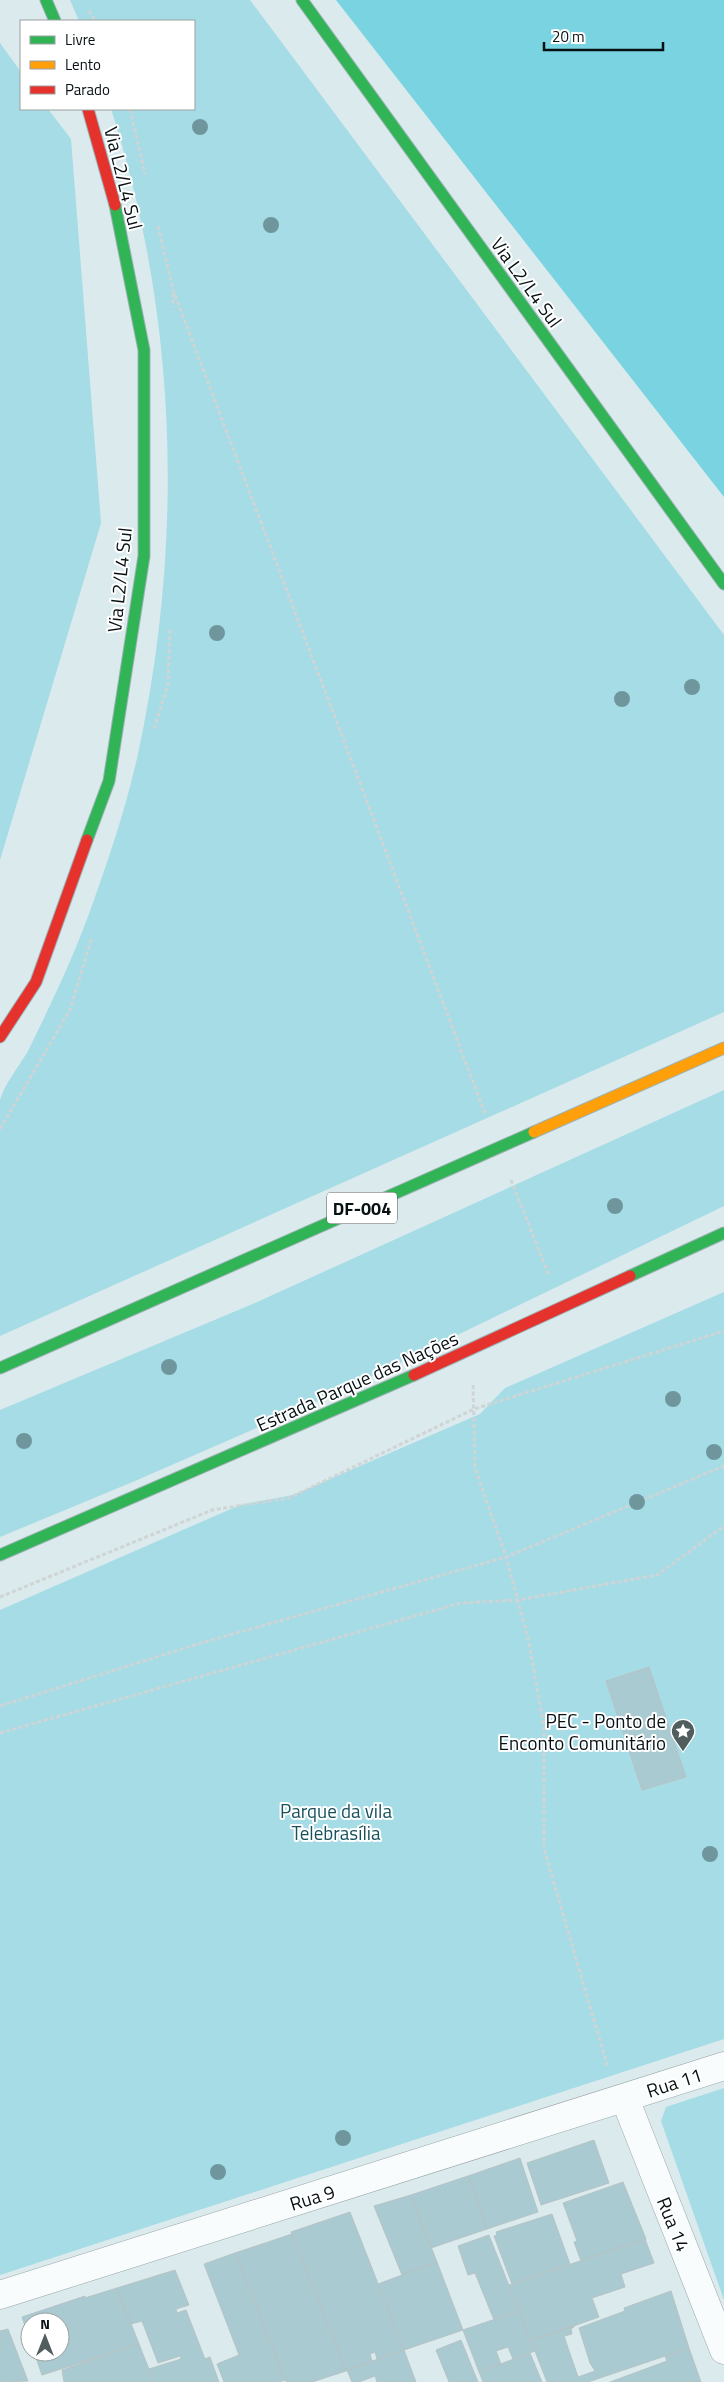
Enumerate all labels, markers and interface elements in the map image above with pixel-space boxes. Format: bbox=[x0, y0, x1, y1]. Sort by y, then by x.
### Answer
legend bbox=[20, 20, 195, 110]
scale bar bbox=[544, 20, 663, 52]
text: 20 m bbox=[552, 25, 585, 48]
text: Livre bbox=[65, 28, 95, 51]
text: Lento bbox=[65, 53, 101, 76]
text: Parado bbox=[65, 78, 110, 101]
street label: Via L2/L4 Sul bbox=[97, 123, 151, 233]
street label: Via L2/L4 Sul bbox=[484, 231, 570, 333]
street label: Via L2/L4 Sul bbox=[99, 526, 139, 634]
road number: DF-004 bbox=[327, 1192, 397, 1224]
street label: Estrada Parque das Nações bbox=[251, 1323, 463, 1439]
place label: PEC - Ponto de Enconto Comunitário bbox=[499, 1706, 666, 1757]
place icon: PEC - Ponto de Enconto Comunitário bbox=[670, 1718, 696, 1752]
park label: Parque da vila Telebrasília bbox=[280, 1796, 392, 1847]
street label: Rua 11 bbox=[643, 2059, 705, 2105]
street label: Rua 9 bbox=[286, 2176, 338, 2218]
street label: Rua 14 bbox=[650, 2192, 698, 2256]
north arrow bbox=[20, 2312, 70, 2362]
text: N bbox=[40, 2313, 50, 2334]

